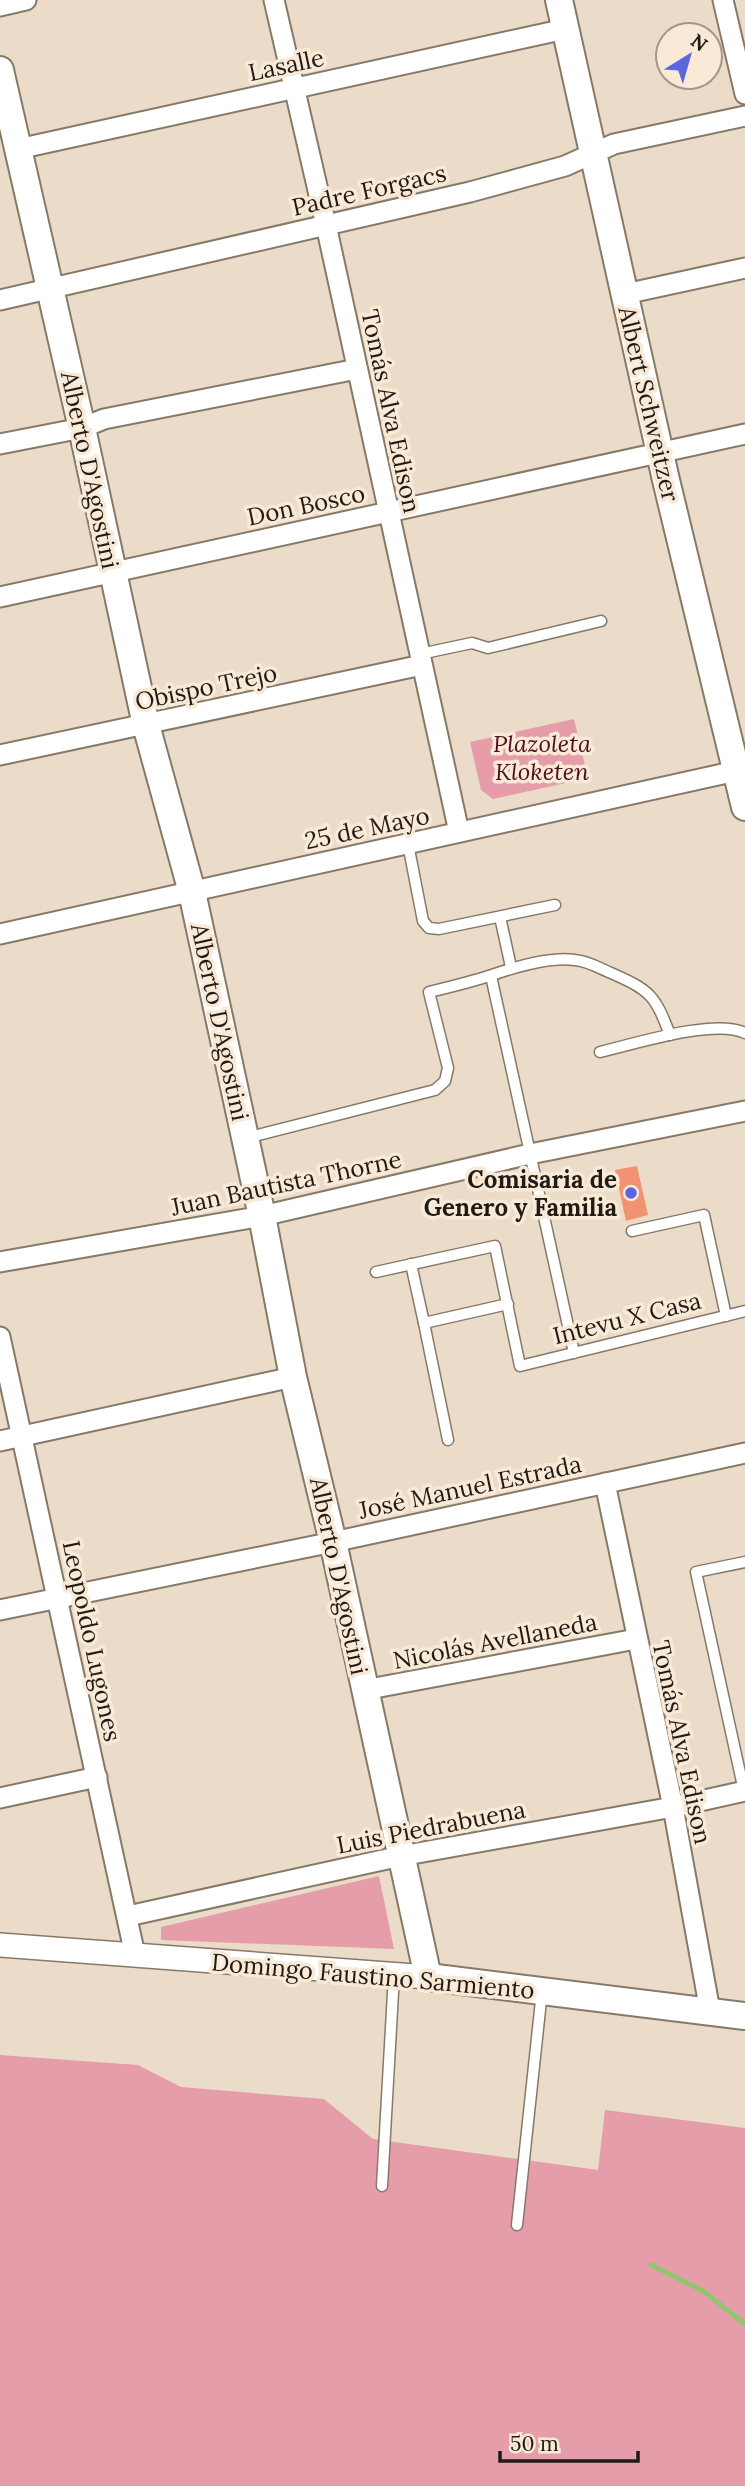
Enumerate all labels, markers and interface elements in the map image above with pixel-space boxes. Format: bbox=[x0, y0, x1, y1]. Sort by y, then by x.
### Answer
north arrow bbox=[654, 21, 724, 91]
text: N bbox=[686, 28, 713, 57]
street label: Lasalle bbox=[245, 42, 327, 88]
street label: Padre Forgacs bbox=[289, 157, 449, 223]
street label: Albert Schweitzer bbox=[611, 302, 687, 505]
street label: Tomás Alva Edison bbox=[354, 306, 428, 516]
street label: Alberto D'Agostini bbox=[54, 367, 126, 572]
street label: Don Bosco bbox=[244, 477, 368, 533]
street label: Obispo Trejo bbox=[132, 657, 280, 717]
park label: Plazoleta Kloketen bbox=[493, 728, 592, 787]
street label: 25 de Mayo bbox=[302, 800, 432, 856]
street label: Alberto D'Agostini bbox=[184, 919, 256, 1124]
street label: Juan Bautista Thorne bbox=[167, 1143, 404, 1223]
place label: Comisaria de Genero y Familia bbox=[424, 1164, 617, 1223]
marker: Comisaria de Genero y Familia bbox=[623, 1185, 639, 1201]
street label: Intevu X Casa bbox=[550, 1285, 704, 1351]
street label: José Manuel Estrada bbox=[355, 1448, 584, 1526]
street label: Alberto D'Agostini bbox=[303, 1473, 375, 1678]
street label: Leopoldo Lugones bbox=[56, 1538, 128, 1744]
street label: Nicolás Avellaneda bbox=[390, 1606, 600, 1676]
street label: Tomás Alva Edison bbox=[645, 1637, 719, 1847]
street label: Luis Piedrabuena bbox=[334, 1793, 528, 1861]
street label: Domingo Faustino Sarmiento bbox=[210, 1946, 536, 2006]
scale bar bbox=[500, 2420, 638, 2464]
text: 50 m bbox=[510, 2430, 559, 2457]

